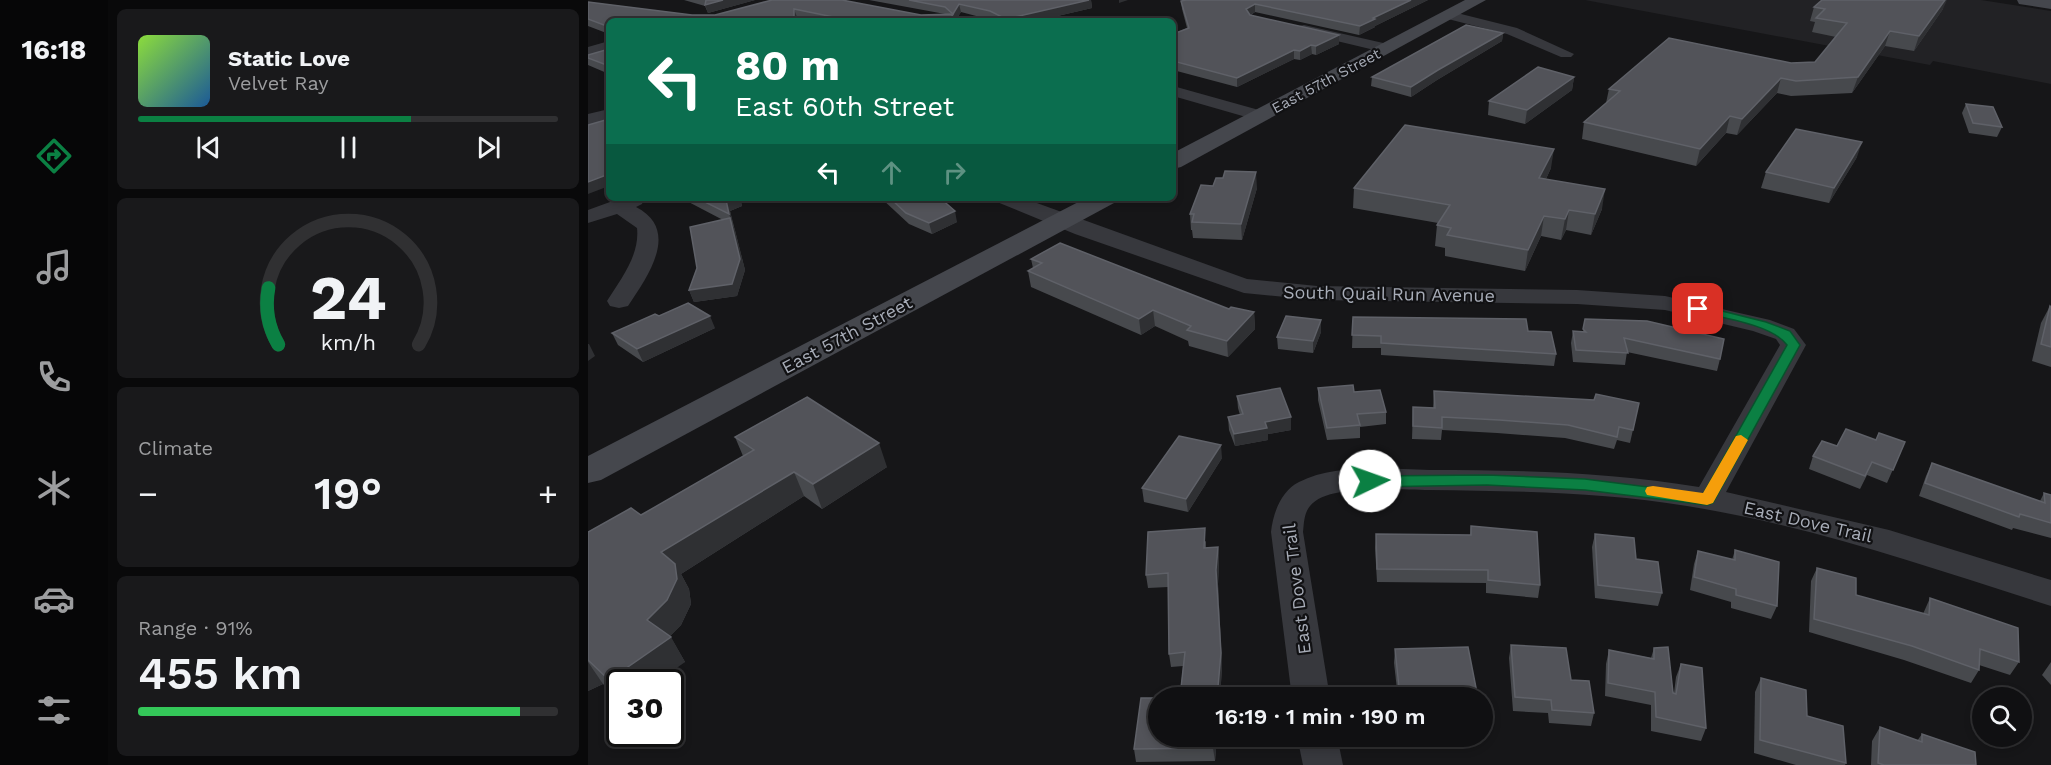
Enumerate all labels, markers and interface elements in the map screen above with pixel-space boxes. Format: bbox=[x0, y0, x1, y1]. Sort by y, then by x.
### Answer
text: 16:18 bbox=[22, 34, 87, 66]
text: 80 m bbox=[735, 41, 840, 90]
icon: left bbox=[636, 42, 714, 120]
street label: East 57th Street bbox=[1269, 44, 1384, 117]
text: Static Love bbox=[228, 46, 350, 71]
text: Velvet Ray bbox=[228, 71, 329, 95]
text: East 60th Street bbox=[735, 91, 954, 123]
icon: previous bbox=[192, 131, 225, 164]
icon: pause bbox=[332, 131, 365, 164]
icon: next bbox=[472, 131, 505, 164]
icon: directions bbox=[33, 135, 75, 177]
icon: left bbox=[812, 156, 845, 189]
icon: ahead bbox=[875, 156, 908, 189]
icon: right bbox=[938, 156, 971, 189]
icon: music bbox=[33, 246, 75, 288]
text: 24 bbox=[310, 261, 386, 334]
street label: South Quail Run Avenue bbox=[1283, 281, 1495, 306]
pin bbox=[1672, 283, 1723, 334]
street label: East 57th Street bbox=[778, 291, 916, 378]
icon: arrive bbox=[1681, 292, 1714, 325]
text: km/h bbox=[320, 330, 376, 355]
icon: phone bbox=[33, 356, 75, 398]
text: Climate bbox=[138, 436, 213, 460]
position arrow bbox=[1338, 449, 1402, 513]
icon: climate bbox=[33, 467, 75, 509]
text: 19° bbox=[314, 467, 382, 520]
text: − bbox=[138, 474, 158, 513]
text: + bbox=[538, 474, 558, 513]
street label: East Dove Trail bbox=[1742, 497, 1875, 547]
street label: East Dove Trail bbox=[1278, 522, 1315, 655]
icon: car bbox=[33, 578, 75, 620]
text: Range · 91% bbox=[138, 616, 253, 640]
text: 455 km bbox=[138, 647, 302, 700]
speed limit sign: 30 bbox=[606, 669, 684, 747]
map controls bbox=[1972, 687, 2032, 747]
button: search bbox=[1972, 687, 2032, 747]
icon: filters bbox=[33, 689, 75, 731]
text: 16:19 · 1 min · 190 m bbox=[1215, 704, 1426, 729]

